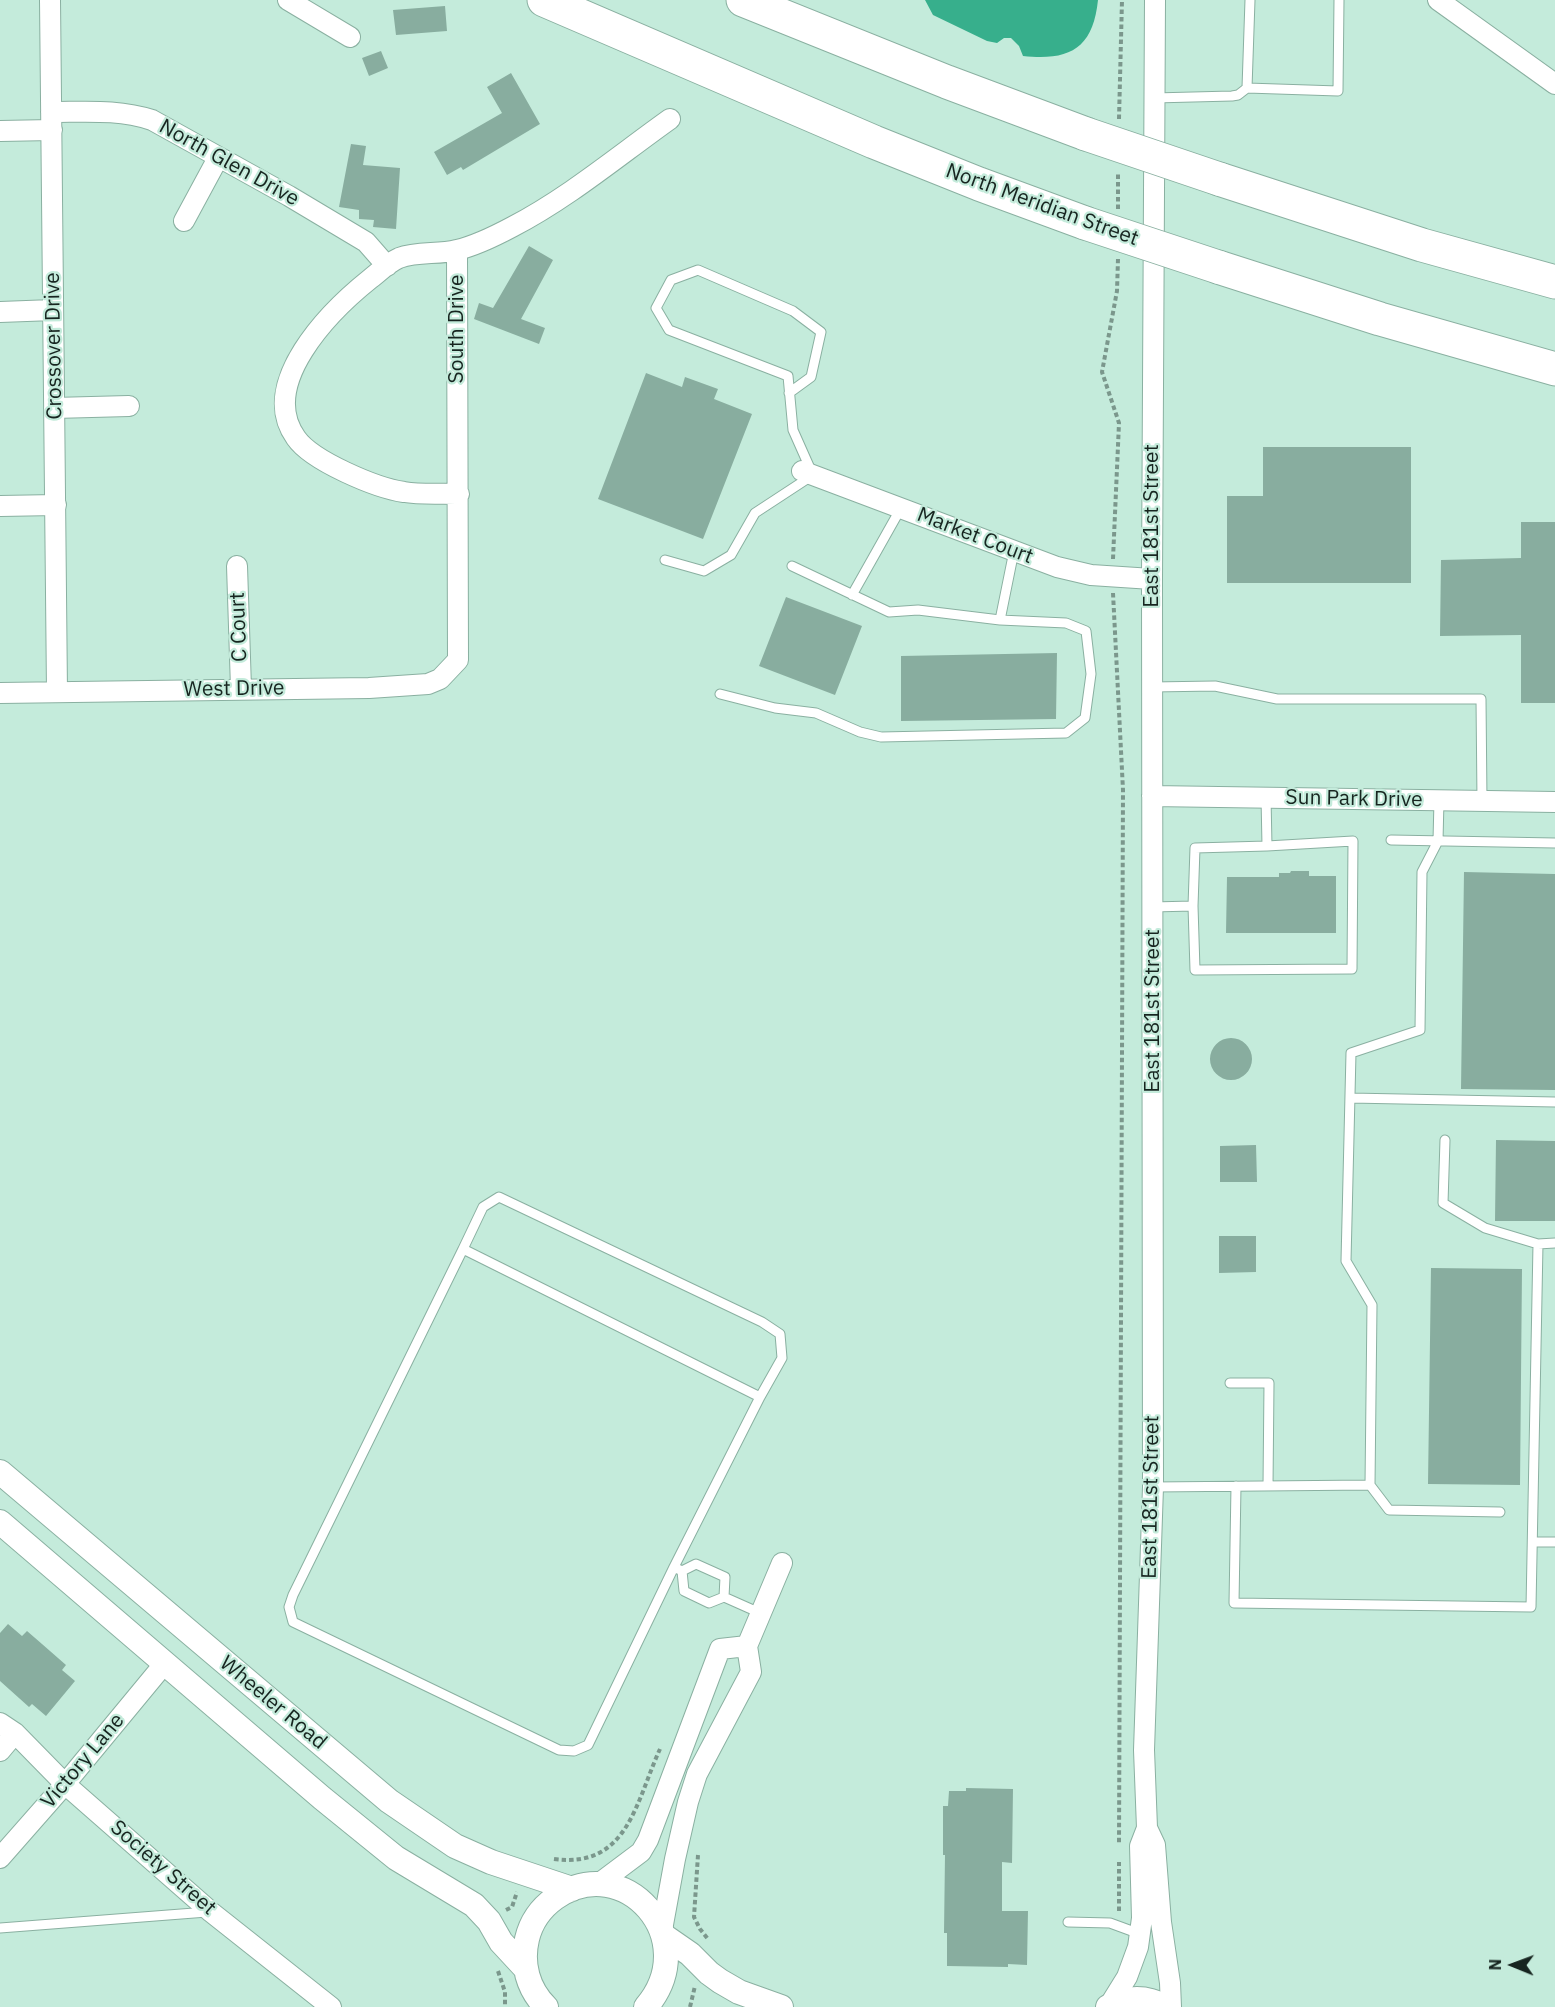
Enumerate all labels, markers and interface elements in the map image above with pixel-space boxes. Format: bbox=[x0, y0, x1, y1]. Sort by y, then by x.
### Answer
street label: North Glen Drive bbox=[155, 114, 303, 212]
street label: North Meridian Street bbox=[942, 158, 1142, 252]
street label: Crossover Drive bbox=[40, 272, 68, 420]
street label: South Drive bbox=[444, 275, 470, 383]
street label: East 181st Street bbox=[1139, 444, 1165, 608]
street label: Market Court bbox=[913, 502, 1037, 570]
street label: C Court bbox=[225, 592, 253, 662]
street label: West Drive bbox=[183, 676, 285, 702]
street label: Sun Park Drive bbox=[1285, 785, 1423, 813]
street label: East 181st Street bbox=[1140, 929, 1166, 1093]
street label: East 181st Street bbox=[1137, 1415, 1165, 1579]
street label: Wheeler Road bbox=[214, 1651, 332, 1755]
street label: Victory Lane bbox=[36, 1708, 130, 1814]
street label: Society Street bbox=[105, 1815, 221, 1921]
north arrow bbox=[1483, 1935, 1543, 1995]
text: N bbox=[1485, 1959, 1505, 1971]

